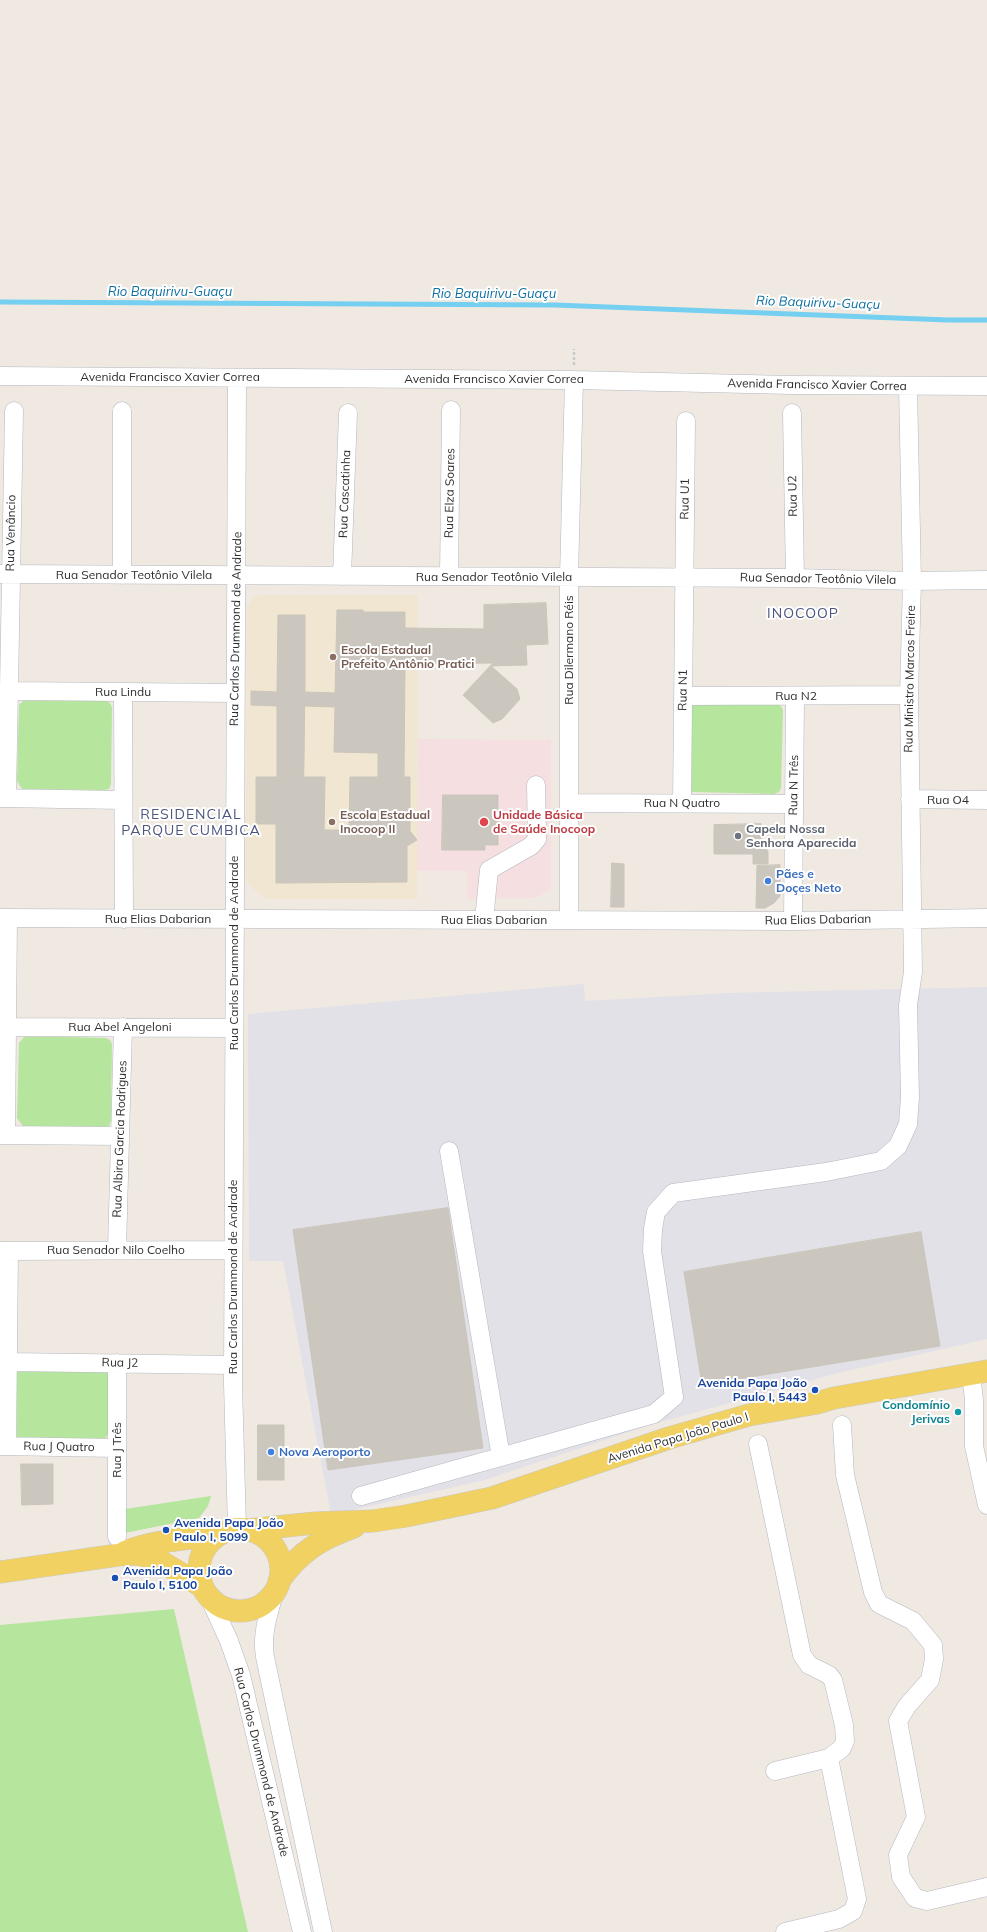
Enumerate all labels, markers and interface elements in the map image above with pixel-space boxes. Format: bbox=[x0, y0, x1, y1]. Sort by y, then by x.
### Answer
water label: Rio Baquirivu-Guaçu bbox=[108, 284, 232, 300]
water label: Rio Baquirivu-Guaçu bbox=[432, 286, 556, 302]
water label: Rio Baquirivu-Guaçu bbox=[756, 293, 880, 313]
street label: Avenida Francisco Xavier Correa bbox=[80, 370, 260, 384]
street label: Avenida Francisco Xavier Correa bbox=[404, 372, 584, 386]
street label: Avenida Francisco Xavier Correa bbox=[727, 376, 907, 394]
street label: Rua Elza Soares bbox=[442, 448, 458, 538]
street label: Rua Cascatinha bbox=[336, 450, 354, 538]
street label: Rua U2 bbox=[785, 475, 801, 517]
street label: Rua U1 bbox=[677, 478, 693, 520]
street label: Rua Venâncio bbox=[3, 495, 19, 571]
street label: Rua Carlos Drummond de Andrade bbox=[227, 532, 245, 726]
street label: Rua Senador Teotônio Vilela bbox=[56, 568, 212, 582]
street label: Rua Senador Teotônio Vilela bbox=[416, 570, 572, 584]
street label: Rua Senador Teotônio Vilela bbox=[740, 570, 896, 588]
street label: Rua Dilermano Réis bbox=[562, 595, 576, 705]
street label: Rua Ministro Marcos Freire bbox=[902, 605, 918, 753]
district label: INOCOOP bbox=[767, 606, 839, 622]
place label: Escola Estadual Prefeito Antônio Pratici bbox=[341, 643, 474, 671]
marker: Escola Estadual Prefeito Antônio Pratici bbox=[328, 652, 338, 662]
street label: Rua N1 bbox=[675, 669, 691, 711]
street label: Rua Lindu bbox=[95, 685, 151, 699]
street label: Rua N2 bbox=[775, 689, 817, 703]
street label: Rua N Três bbox=[786, 755, 802, 815]
street label: Rua O4 bbox=[927, 793, 969, 807]
street label: Rua N Quatro bbox=[644, 796, 720, 810]
district label: RESIDENCIAL PARQUE CUMBICA bbox=[121, 807, 261, 840]
place label: Escola Estadual Inocoop II bbox=[340, 808, 430, 836]
place label: Unidade Básica de Saúde Inocoop bbox=[493, 808, 595, 836]
marker: Unidade Básica de Saúde Inocoop bbox=[478, 816, 490, 828]
marker: Escola Estadual Inocoop II bbox=[327, 817, 337, 827]
place label: Capela Nossa Senhora Aparecida bbox=[746, 822, 856, 850]
marker: Capela Nossa Senhora Aparecida bbox=[733, 831, 743, 841]
street label: Rua Carlos Drummond de Andrade bbox=[227, 856, 241, 1050]
place label: Pães e Doçes Neto bbox=[776, 867, 841, 895]
marker: Pães e Doçes Neto bbox=[763, 876, 773, 886]
street label: Rua Elias Dabarian bbox=[105, 912, 211, 926]
street label: Rua Elias Dabarian bbox=[765, 912, 871, 928]
street label: Rua Elias Dabarian bbox=[441, 913, 547, 927]
street label: Rua Abel Angeloni bbox=[68, 1020, 172, 1034]
street label: Rua Albira Garcia Rodrigues bbox=[110, 1060, 130, 1218]
street label: Rua Carlos Drummond de Andrade bbox=[226, 1180, 240, 1374]
street label: Rua Senador Nilo Coelho bbox=[47, 1243, 185, 1257]
street label: Rua J2 bbox=[102, 1355, 138, 1371]
place label: Avenida Papa João Paulo I, 5443 bbox=[698, 1376, 807, 1404]
marker: Avenida Papa João Paulo I, 5443 bbox=[810, 1385, 820, 1395]
place label: Condomínio Jerivas bbox=[882, 1398, 950, 1426]
marker: Condomínio Jerivas bbox=[953, 1407, 963, 1417]
street label: Avenida Papa João Paulo I bbox=[606, 1410, 750, 1466]
street label: Rua J Três bbox=[110, 1422, 124, 1478]
street label: Rua J Quatro bbox=[23, 1439, 95, 1455]
place label: Nova Aeroporto bbox=[279, 1445, 371, 1459]
marker: Nova Aeroporto bbox=[266, 1447, 276, 1457]
place label: Avenida Papa João Paulo I, 5099 bbox=[174, 1516, 283, 1544]
marker: Avenida Papa João Paulo I, 5099 bbox=[161, 1525, 171, 1535]
place label: Avenida Papa João Paulo I, 5100 bbox=[123, 1564, 232, 1592]
marker: Avenida Papa João Paulo I, 5100 bbox=[110, 1573, 120, 1583]
street label: Rua Carlos Drummond de Andrade bbox=[230, 1666, 292, 1858]

